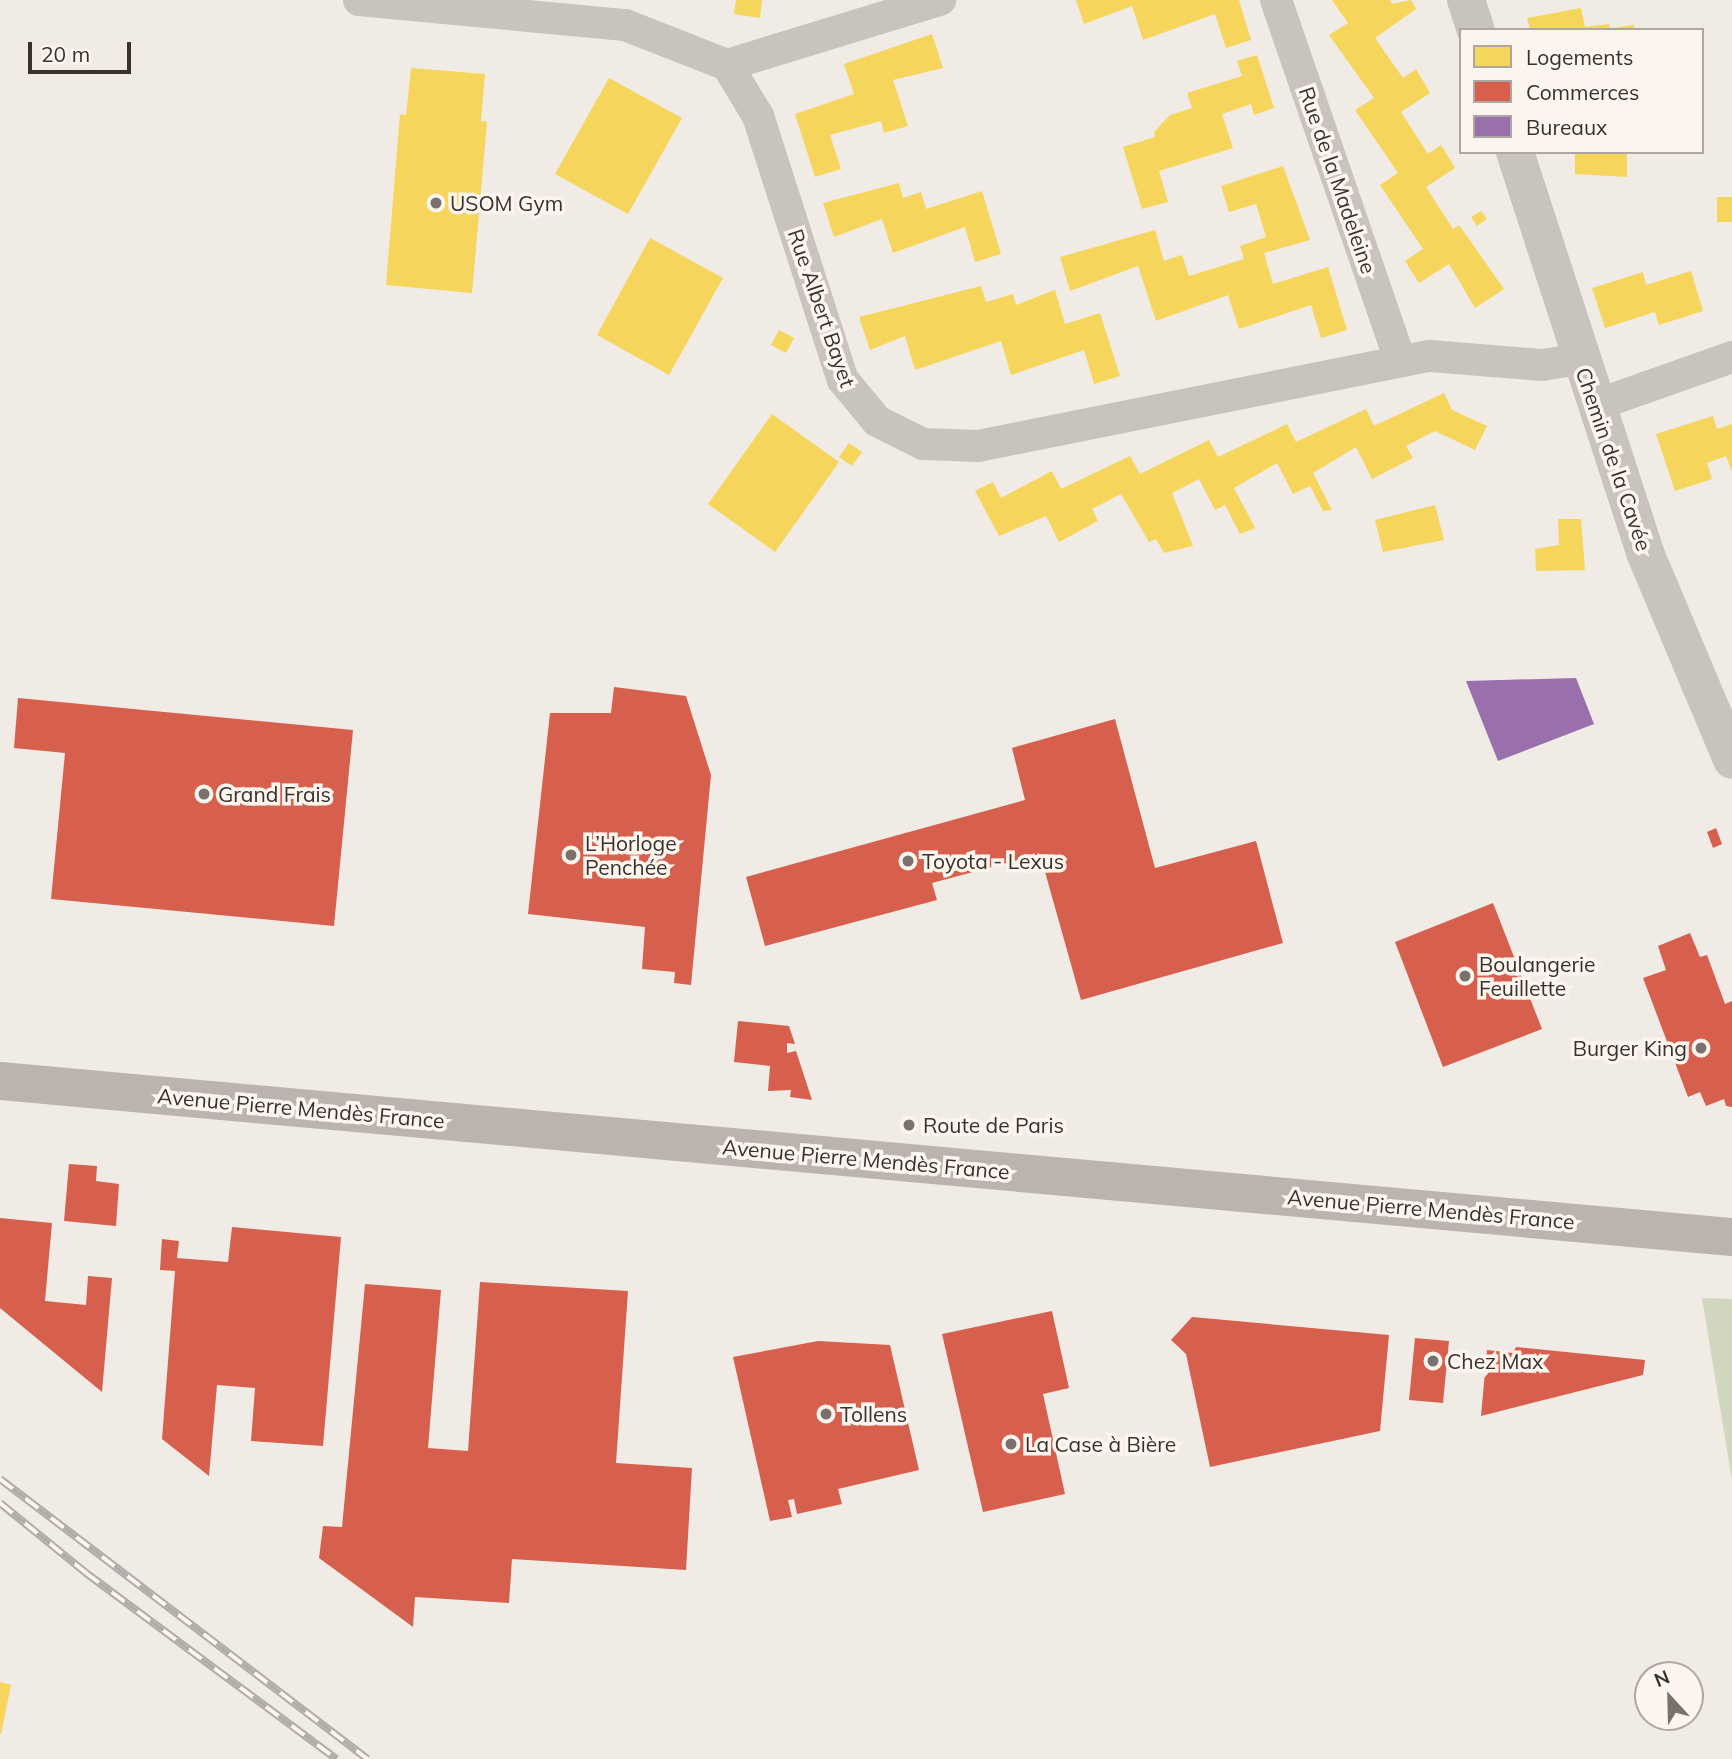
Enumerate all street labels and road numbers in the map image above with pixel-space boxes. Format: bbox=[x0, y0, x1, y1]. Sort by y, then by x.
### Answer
street label: Rue de la Madeleine bbox=[1294, 83, 1382, 277]
street label: Rue Albert Bayet bbox=[783, 226, 861, 390]
street label: Chemin de la Cavée bbox=[1571, 364, 1657, 554]
street label: Avenue Pierre Mendès France bbox=[156, 1083, 446, 1133]
street label: Avenue Pierre Mendès France bbox=[721, 1134, 1011, 1184]
street label: Avenue Pierre Mendès France bbox=[1286, 1184, 1576, 1234]

